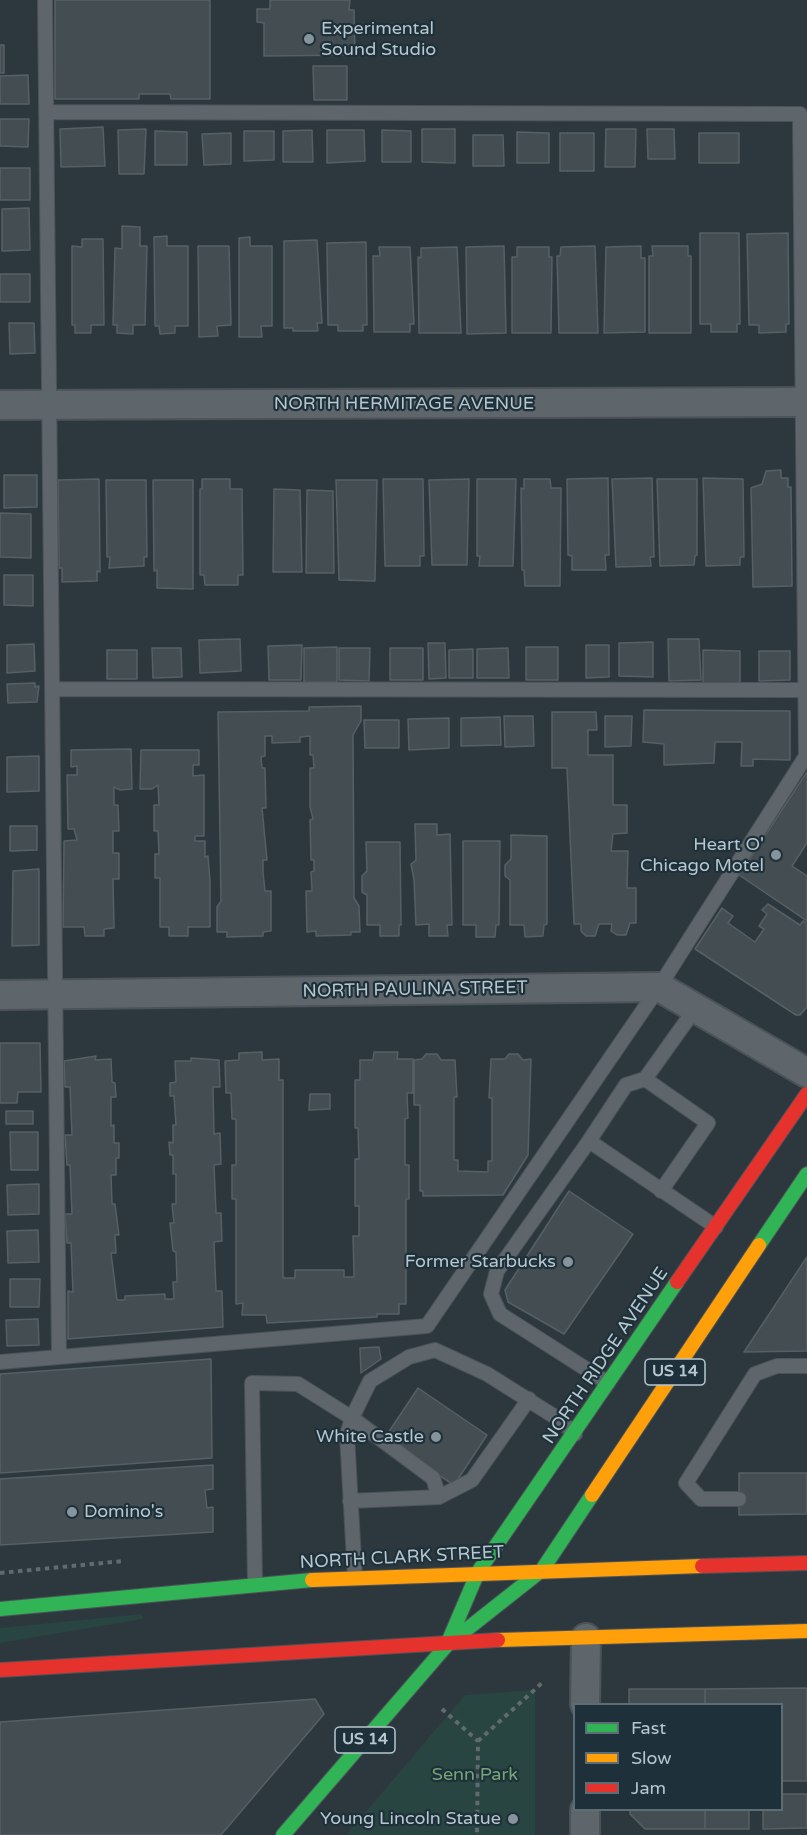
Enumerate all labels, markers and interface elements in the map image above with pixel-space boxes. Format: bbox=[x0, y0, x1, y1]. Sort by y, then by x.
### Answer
place label: Experimental Sound Studio bbox=[321, 18, 436, 60]
marker: Experimental Sound Studio bbox=[302, 32, 316, 46]
street label: NORTH HERMITAGE AVENUE bbox=[274, 393, 534, 415]
place label: Heart O' Chicago Motel bbox=[640, 834, 764, 876]
marker: Heart O' Chicago Motel bbox=[769, 848, 783, 862]
street label: NORTH PAULINA STREET bbox=[302, 977, 528, 1003]
place label: Former Starbucks bbox=[405, 1251, 556, 1273]
marker: Former Starbucks bbox=[561, 1255, 575, 1269]
street label: NORTH RIDGE AVENUE bbox=[539, 1264, 673, 1448]
road number: US 14 bbox=[645, 1359, 705, 1385]
place label: White Castle bbox=[316, 1426, 424, 1448]
marker: White Castle bbox=[429, 1430, 443, 1444]
place label: Domino's bbox=[84, 1501, 163, 1523]
marker: Domino's bbox=[65, 1505, 79, 1519]
street label: NORTH CLARK STREET bbox=[299, 1542, 505, 1574]
legend bbox=[573, 1703, 783, 1811]
text: Fast bbox=[631, 1717, 666, 1739]
road number: US 14 bbox=[335, 1727, 395, 1753]
text: Slow bbox=[631, 1747, 672, 1769]
park label: Senn Park bbox=[432, 1764, 518, 1786]
text: Jam bbox=[631, 1777, 666, 1799]
place label: Young Lincoln Statue bbox=[320, 1808, 501, 1830]
marker: Young Lincoln Statue bbox=[506, 1812, 520, 1826]

